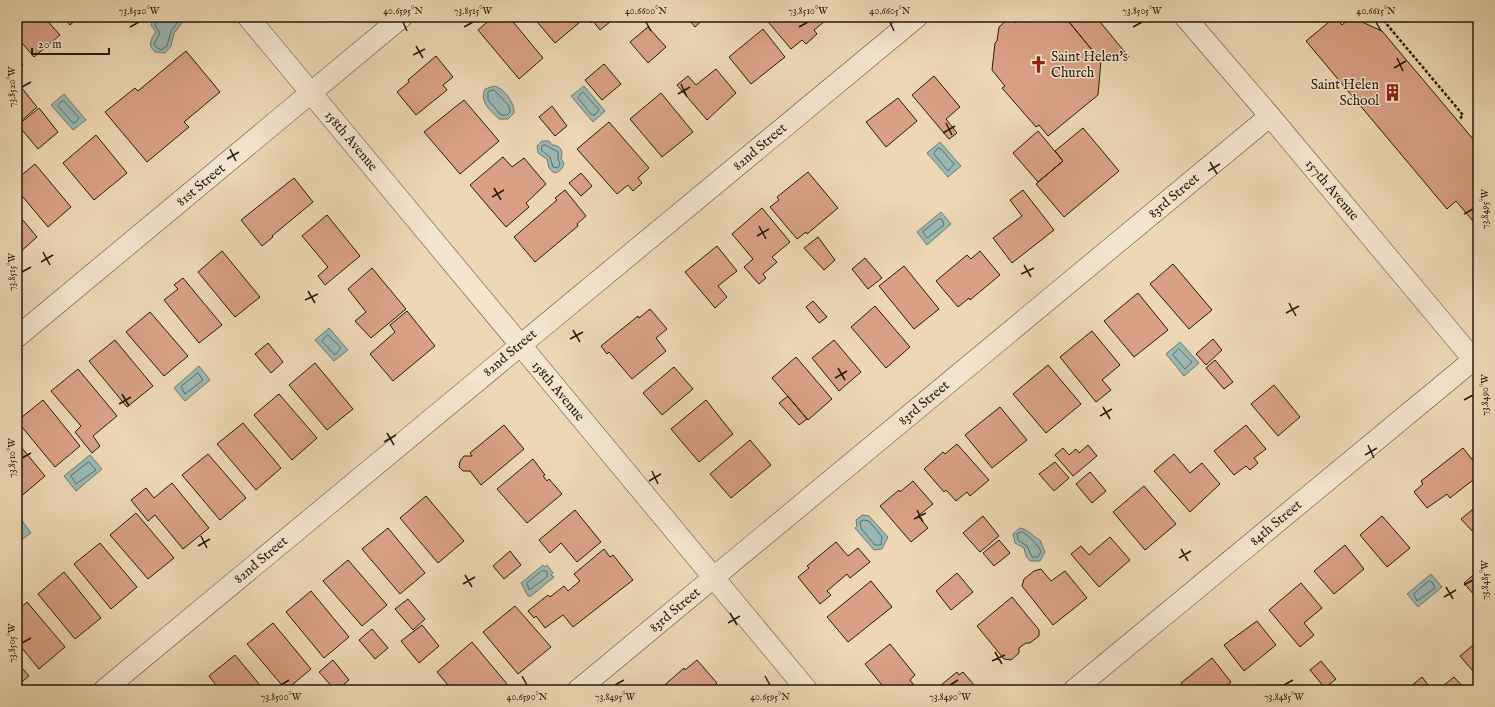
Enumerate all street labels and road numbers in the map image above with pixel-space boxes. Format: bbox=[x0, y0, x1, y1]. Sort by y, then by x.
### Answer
street label: 158th Avenue bbox=[320, 107, 382, 176]
street label: 82nd Street bbox=[729, 119, 791, 175]
street label: 157th Avenue bbox=[1301, 156, 1363, 225]
street label: 81st Street bbox=[173, 159, 229, 211]
street label: 83rd Street bbox=[1145, 169, 1203, 223]
street label: 82nd Street bbox=[479, 325, 541, 381]
street label: 158th Avenue bbox=[527, 357, 589, 426]
street label: 83rd Street bbox=[895, 376, 953, 430]
street label: 84th Street bbox=[1246, 496, 1306, 550]
street label: 82nd Street bbox=[230, 532, 292, 588]
street label: 83rd Street bbox=[646, 583, 704, 637]

